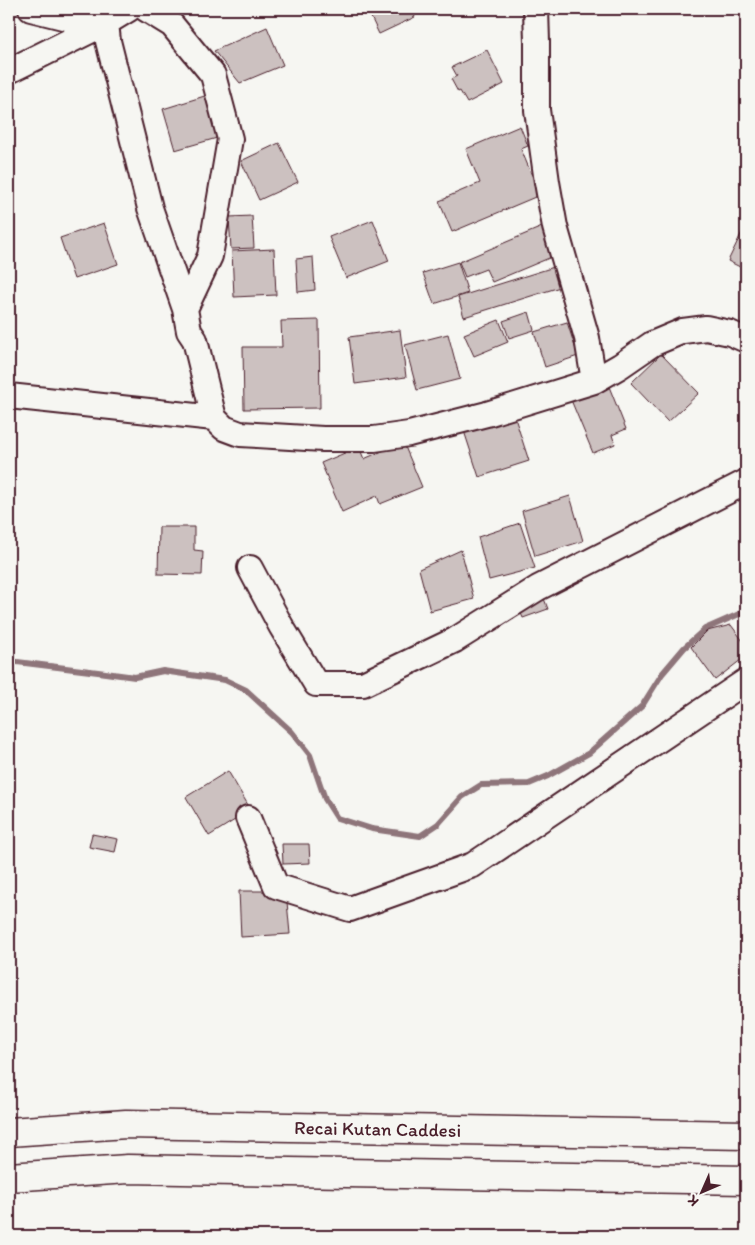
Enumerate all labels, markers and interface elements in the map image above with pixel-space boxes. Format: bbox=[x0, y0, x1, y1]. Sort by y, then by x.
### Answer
street label: Recai Kutan Caddesi bbox=[294, 1115, 461, 1141]
north arrow bbox=[678, 1168, 728, 1218]
text: K bbox=[683, 1191, 702, 1210]

